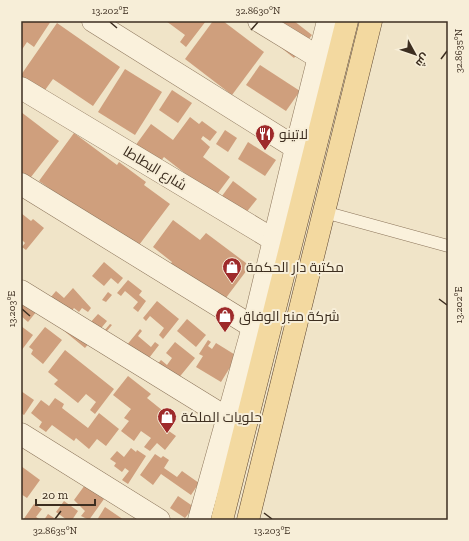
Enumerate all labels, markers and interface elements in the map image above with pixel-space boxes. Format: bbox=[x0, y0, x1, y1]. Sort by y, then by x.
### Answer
text: 13.202°E bbox=[92, 5, 128, 17]
text: 32.8630°N bbox=[236, 5, 281, 17]
text: 32.8635°N bbox=[453, 28, 465, 73]
north arrow bbox=[395, 34, 435, 74]
text: ش bbox=[413, 51, 432, 70]
restaurant icon: لاتينو bbox=[254, 123, 276, 151]
place label: لاتينو bbox=[279, 126, 308, 143]
street label: شارع البطاطا bbox=[120, 143, 190, 194]
shop icon: مكتبة دار الحكمة bbox=[221, 256, 243, 284]
place label: مكتبة دار الحكمة bbox=[246, 259, 344, 276]
text: 13.202°E bbox=[453, 287, 465, 323]
text: 13.203°E bbox=[6, 291, 18, 327]
shop icon: شركة منبر الوفاق bbox=[214, 305, 236, 333]
place label: شركة منبر الوفاق bbox=[239, 308, 340, 325]
shop icon: حلويات الملكة bbox=[156, 406, 178, 434]
place label: حلويات الملكة bbox=[181, 409, 262, 426]
scale bar bbox=[36, 481, 95, 507]
text: 20 m bbox=[42, 488, 69, 502]
text: 32.8635°N bbox=[33, 525, 78, 537]
text: 13.203°E bbox=[254, 525, 290, 537]

